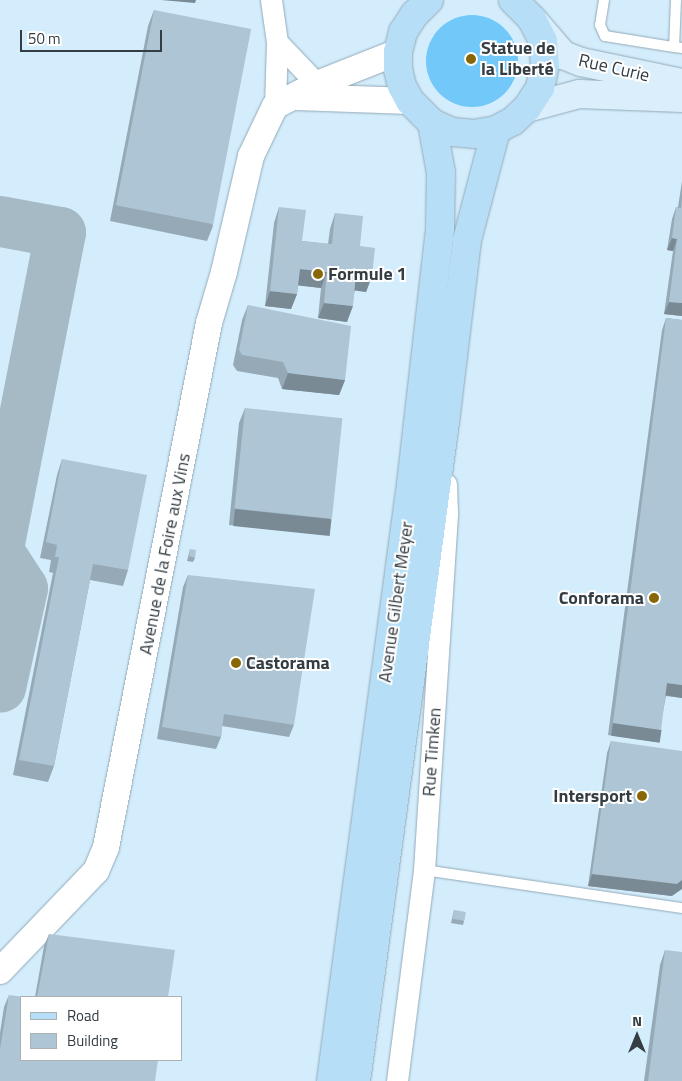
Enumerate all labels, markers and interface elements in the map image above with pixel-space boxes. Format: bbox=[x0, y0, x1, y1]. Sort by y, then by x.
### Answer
scale bar bbox=[22, 20, 165, 52]
text: 50 m bbox=[28, 27, 61, 50]
place label: Statue de la Liberté bbox=[481, 38, 555, 80]
street label: Rue Curie bbox=[576, 49, 652, 87]
marker: Statue de la Liberté bbox=[465, 53, 477, 65]
place label: Formule 1 bbox=[328, 263, 407, 285]
marker: Formule 1 bbox=[312, 268, 324, 280]
street label: Avenue de la Foire aux Vins bbox=[135, 451, 195, 657]
street label: Avenue Gilbert Meyer bbox=[374, 520, 418, 684]
place label: Conforama bbox=[559, 587, 644, 609]
marker: Conforama bbox=[648, 592, 660, 604]
place label: Castorama bbox=[246, 652, 330, 674]
marker: Castorama bbox=[230, 657, 242, 669]
street label: Rue Timken bbox=[418, 707, 446, 797]
place label: Intersport bbox=[553, 785, 632, 807]
marker: Intersport bbox=[636, 790, 648, 802]
legend bbox=[20, 996, 182, 1061]
text: Road bbox=[67, 1004, 99, 1027]
text: N bbox=[632, 1010, 642, 1031]
north arrow bbox=[612, 1011, 662, 1061]
text: Building bbox=[67, 1029, 118, 1052]

